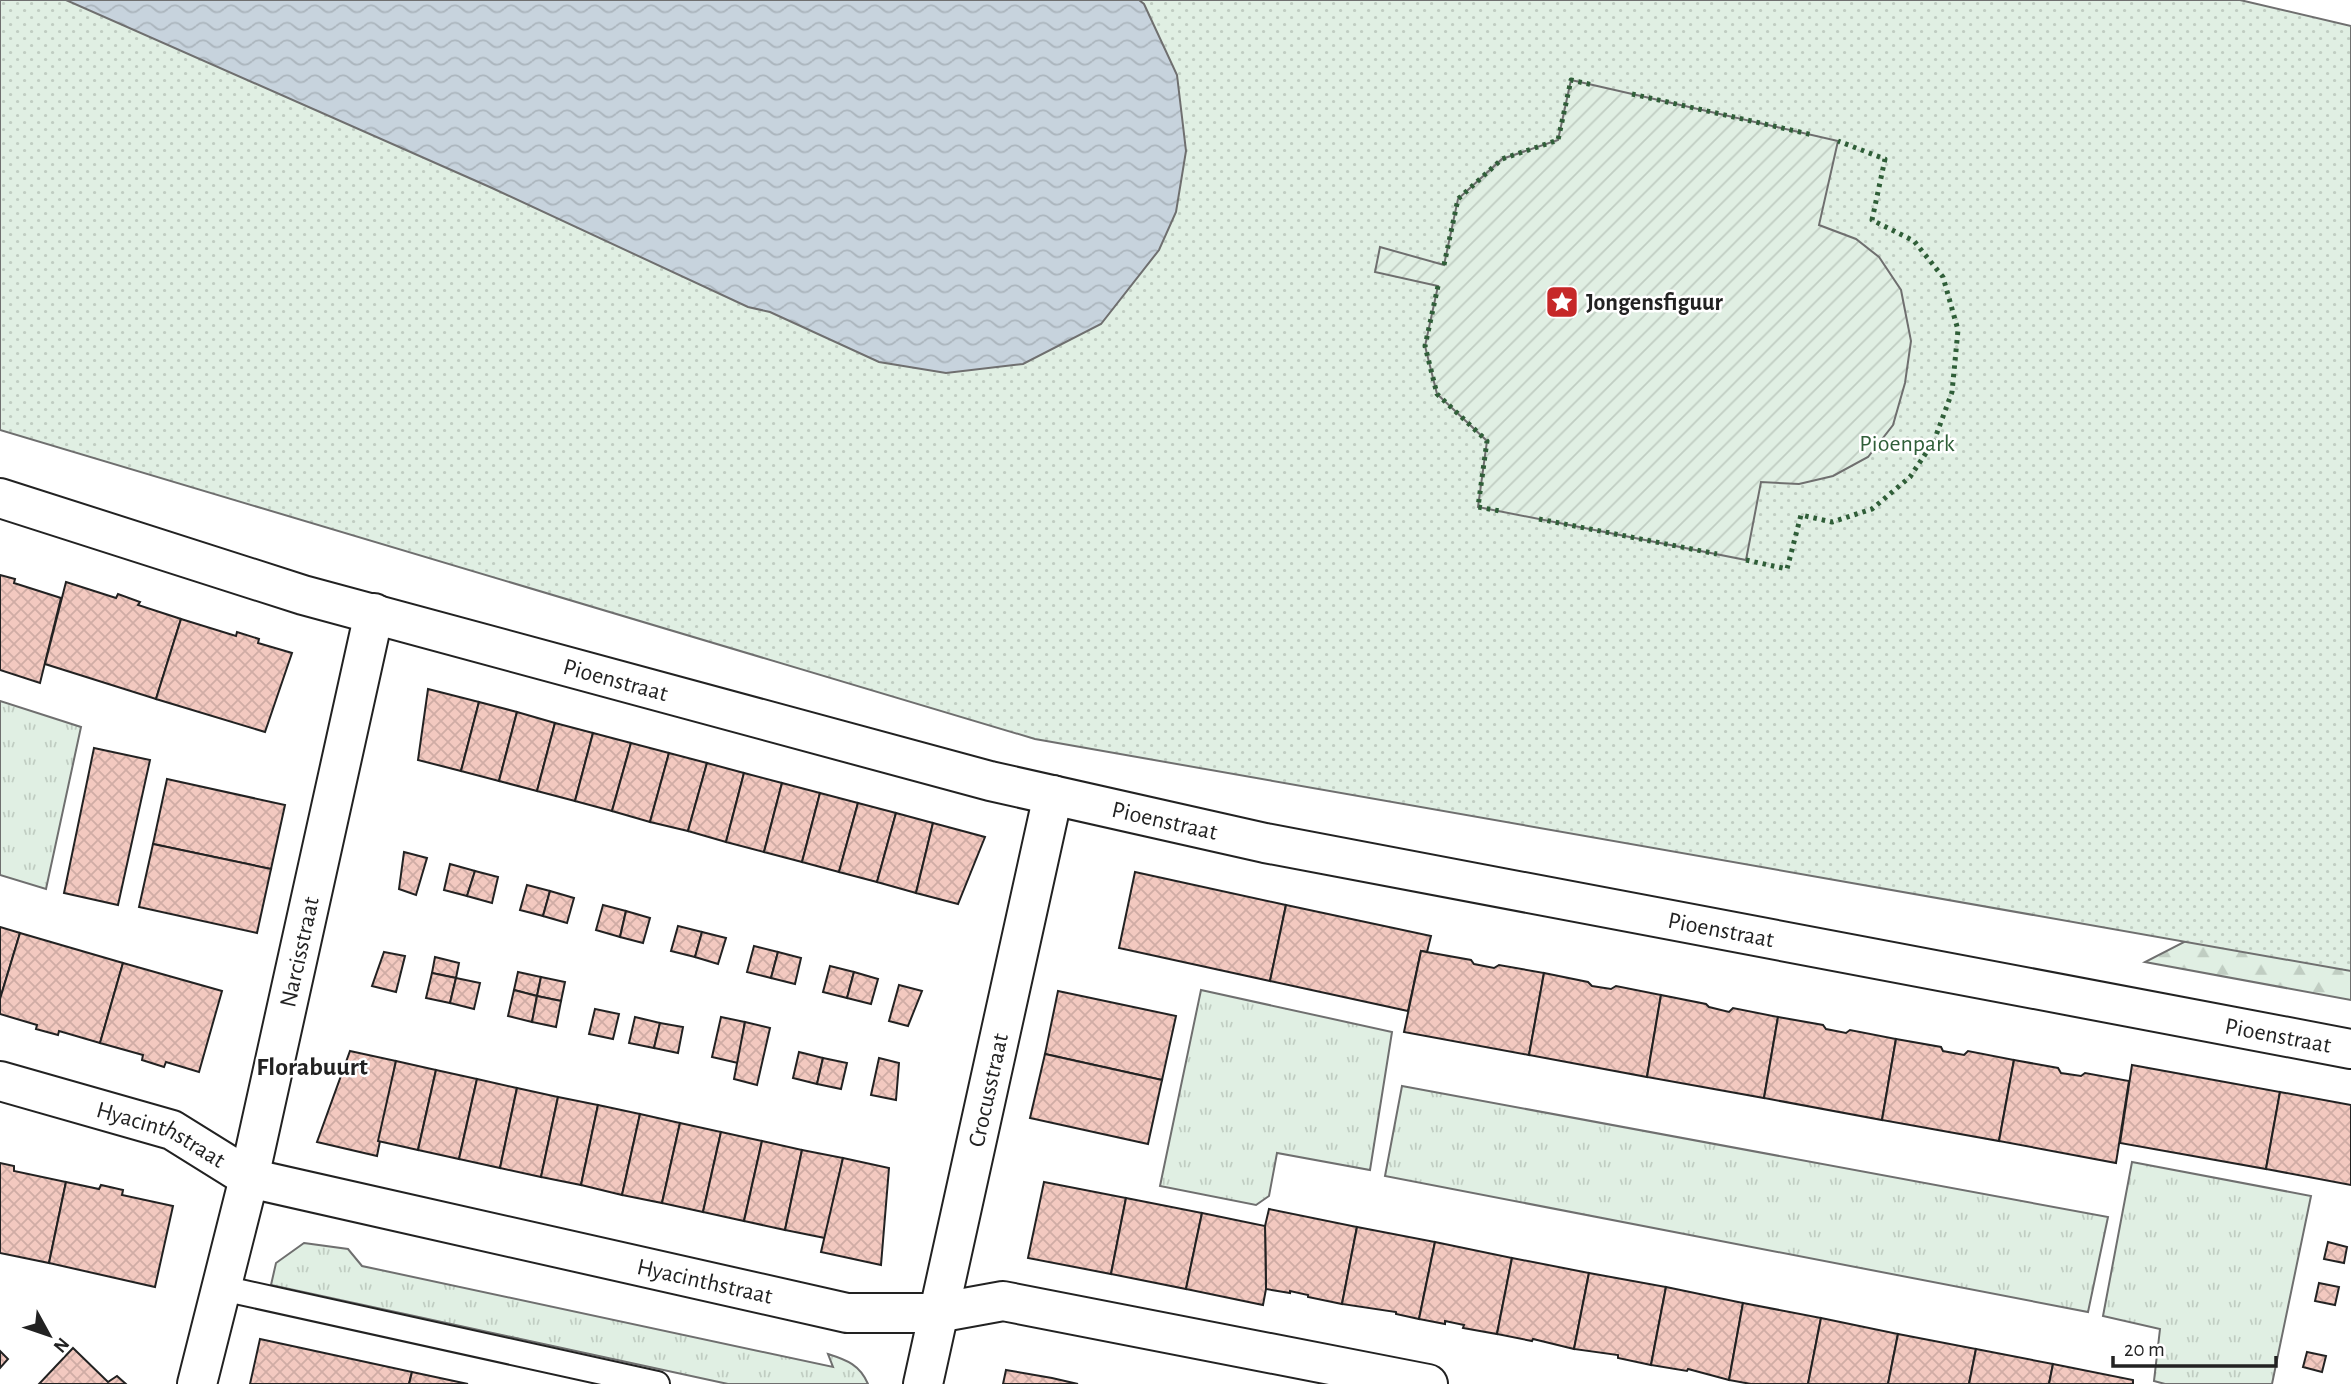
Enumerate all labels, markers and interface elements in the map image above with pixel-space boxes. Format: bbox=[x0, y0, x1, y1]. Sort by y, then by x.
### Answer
place icon: Jongensfiguur bbox=[1543, 283, 1581, 321]
place label: Jongensfiguur bbox=[1586, 291, 1723, 315]
park label: Pioenpark bbox=[1859, 432, 1955, 456]
street label: Pioenstraat bbox=[560, 655, 671, 706]
street label: Pioenstraat bbox=[1109, 798, 1220, 845]
street label: Narcisstraat bbox=[276, 894, 324, 1010]
street label: Pioenstraat bbox=[1666, 909, 1776, 952]
street label: Pioenstraat bbox=[2223, 1014, 2333, 1058]
street label: Crocusstraat bbox=[965, 1031, 1013, 1149]
district label: Florabuurt bbox=[256, 1054, 368, 1080]
street label: Hyacinthstraat bbox=[94, 1098, 229, 1173]
street label: Hyacinthstraat bbox=[635, 1255, 775, 1309]
north arrow bbox=[14, 1300, 84, 1370]
scale bar bbox=[2113, 1324, 2276, 1368]
text: N bbox=[49, 1334, 72, 1356]
text: 20 m bbox=[2124, 1339, 2165, 1360]

